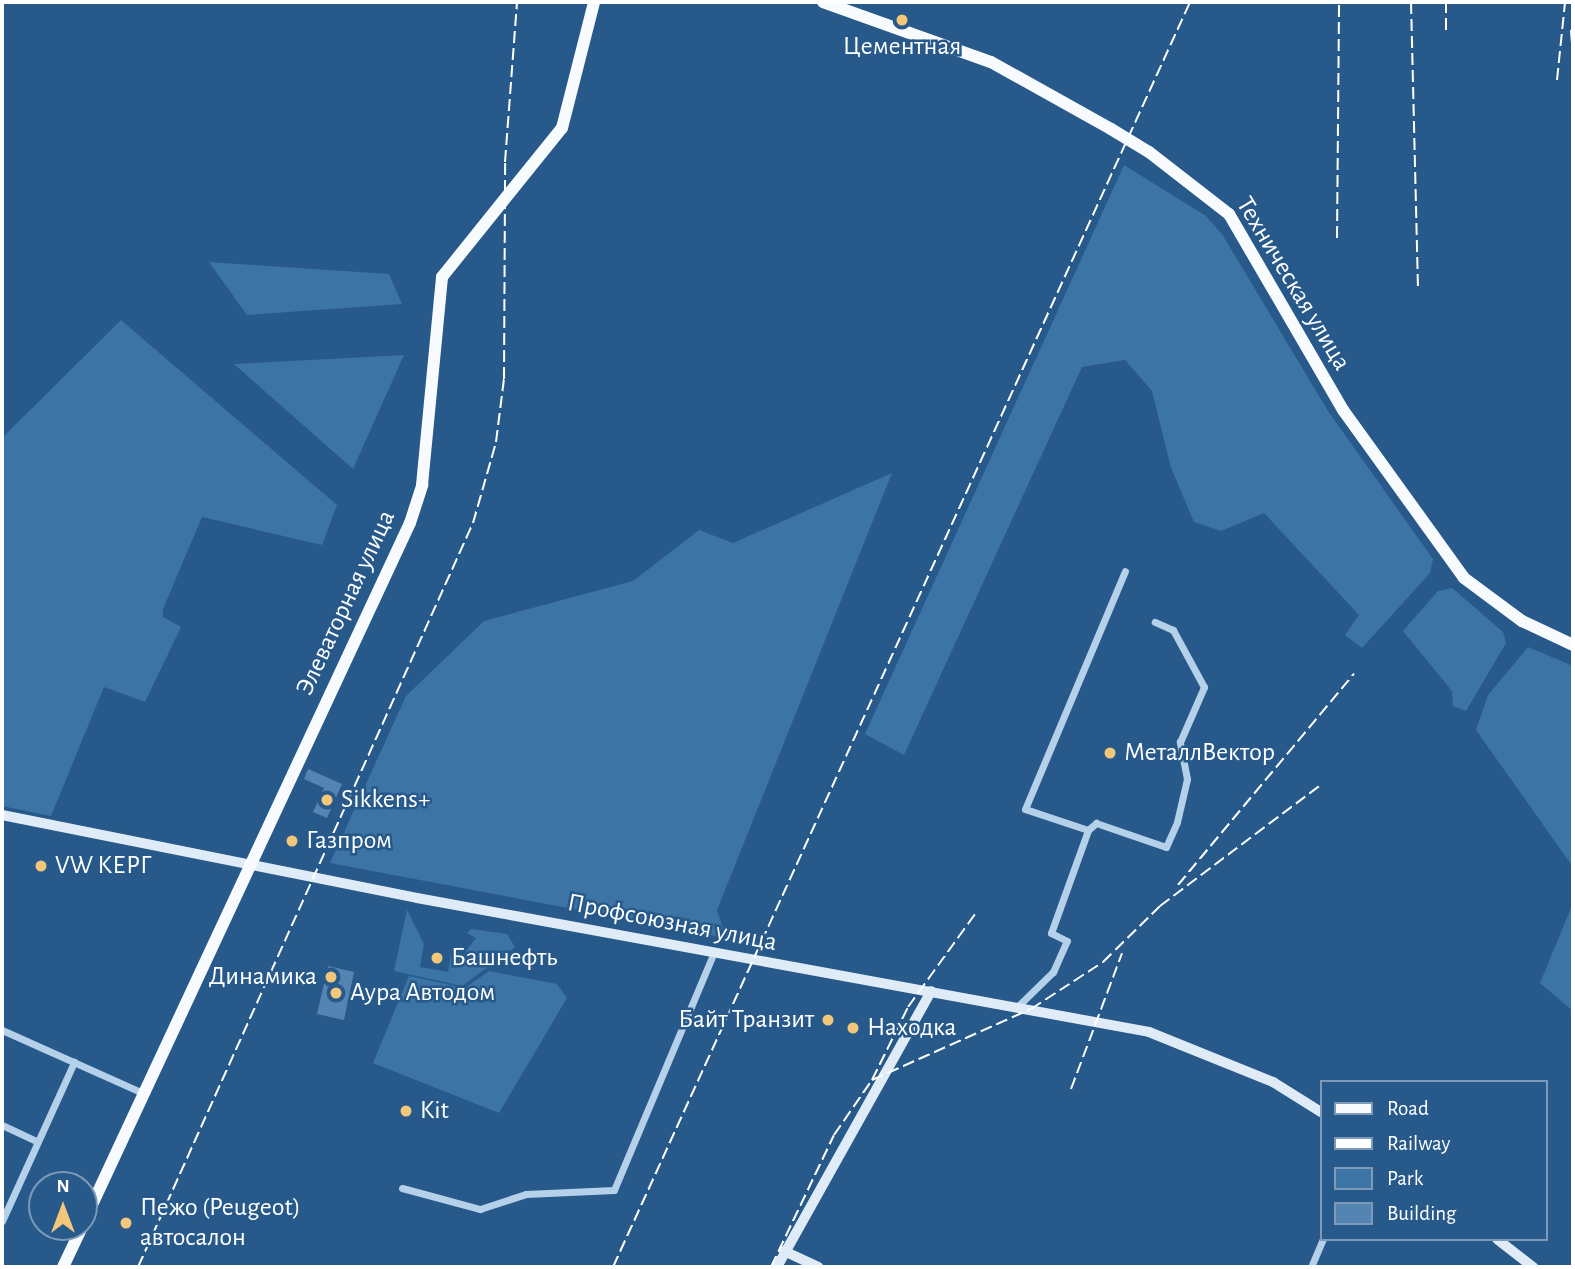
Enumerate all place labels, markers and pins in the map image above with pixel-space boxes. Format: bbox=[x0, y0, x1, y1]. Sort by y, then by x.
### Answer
marker: Цементная bbox=[894, 12, 910, 28]
place label: Цементная bbox=[843, 31, 961, 63]
place label: МеталлВектор bbox=[1124, 737, 1275, 769]
marker: МеталлВектор bbox=[1102, 745, 1118, 761]
place label: Sikkens+ bbox=[341, 784, 430, 816]
marker: Sikkens+ bbox=[319, 792, 335, 808]
place label: Газпром bbox=[306, 825, 392, 857]
marker: Газпром bbox=[284, 833, 300, 849]
place label: VW КЕРГ bbox=[55, 850, 152, 882]
marker: VW КЕРГ bbox=[33, 858, 49, 874]
place label: Башнефть bbox=[451, 942, 557, 974]
marker: Башнефть bbox=[429, 950, 445, 966]
place label: Динамика bbox=[209, 961, 317, 993]
marker: Динамика bbox=[323, 969, 339, 985]
place label: Аура Автодом bbox=[350, 977, 495, 1009]
marker: Аура Автодом bbox=[328, 985, 344, 1001]
place label: Байт Транзит bbox=[678, 1004, 814, 1036]
marker: Байт Транзит bbox=[820, 1012, 836, 1028]
place label: Находка bbox=[867, 1012, 956, 1044]
marker: Находка bbox=[845, 1020, 861, 1036]
place label: Kit bbox=[420, 1095, 449, 1127]
marker: Kit bbox=[398, 1103, 414, 1119]
place label: Пежо (Peugeot) автосалон bbox=[140, 1192, 301, 1254]
marker: Пежо (Peugeot) автосалон bbox=[118, 1215, 134, 1231]

